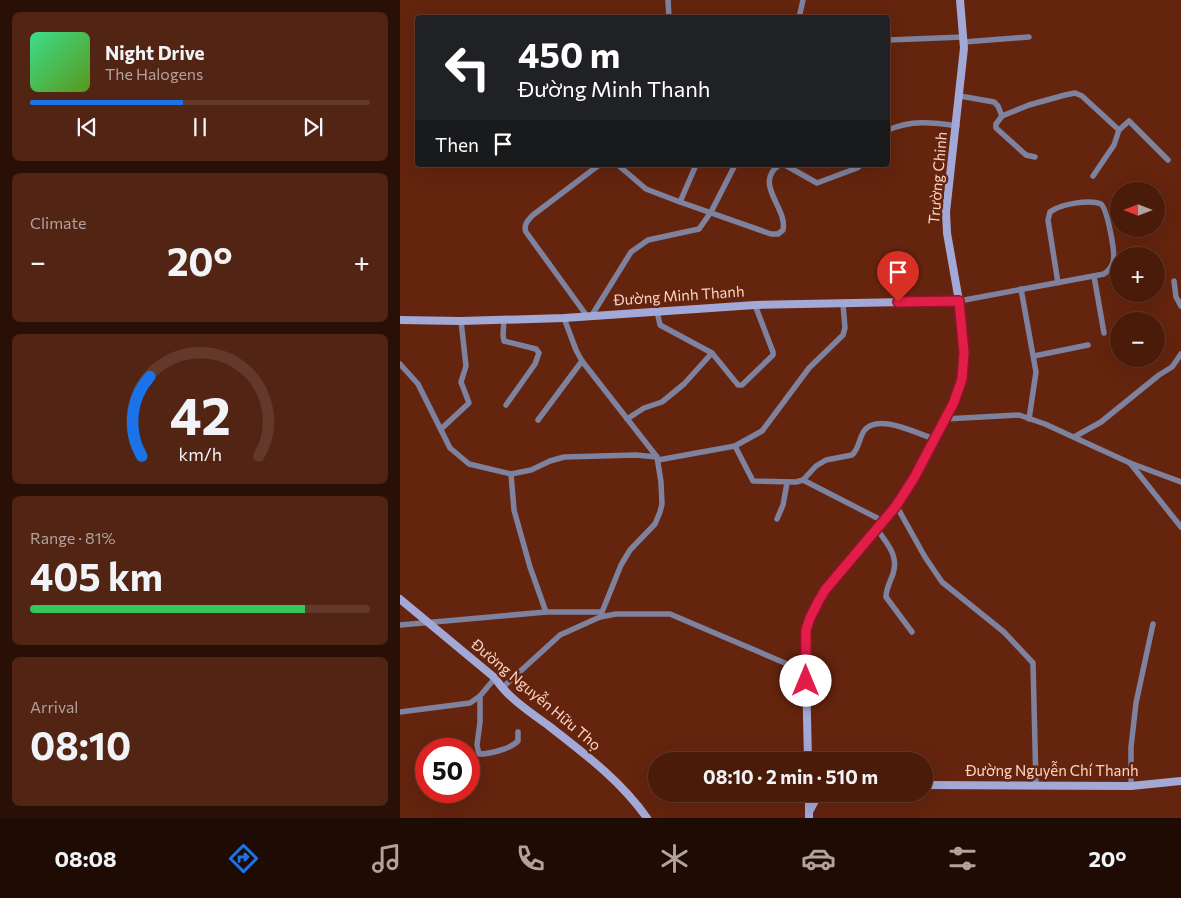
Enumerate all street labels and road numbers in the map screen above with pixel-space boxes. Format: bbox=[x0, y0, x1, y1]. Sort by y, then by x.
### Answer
street label: Trường Chinh bbox=[924, 131, 950, 225]
street label: Đường Minh Thanh bbox=[612, 281, 745, 309]
street label: Đường Nguyễn Hữu Thọ bbox=[467, 634, 605, 754]
street label: Đường Nguyễn Chí Thanh bbox=[964, 761, 1139, 779]

